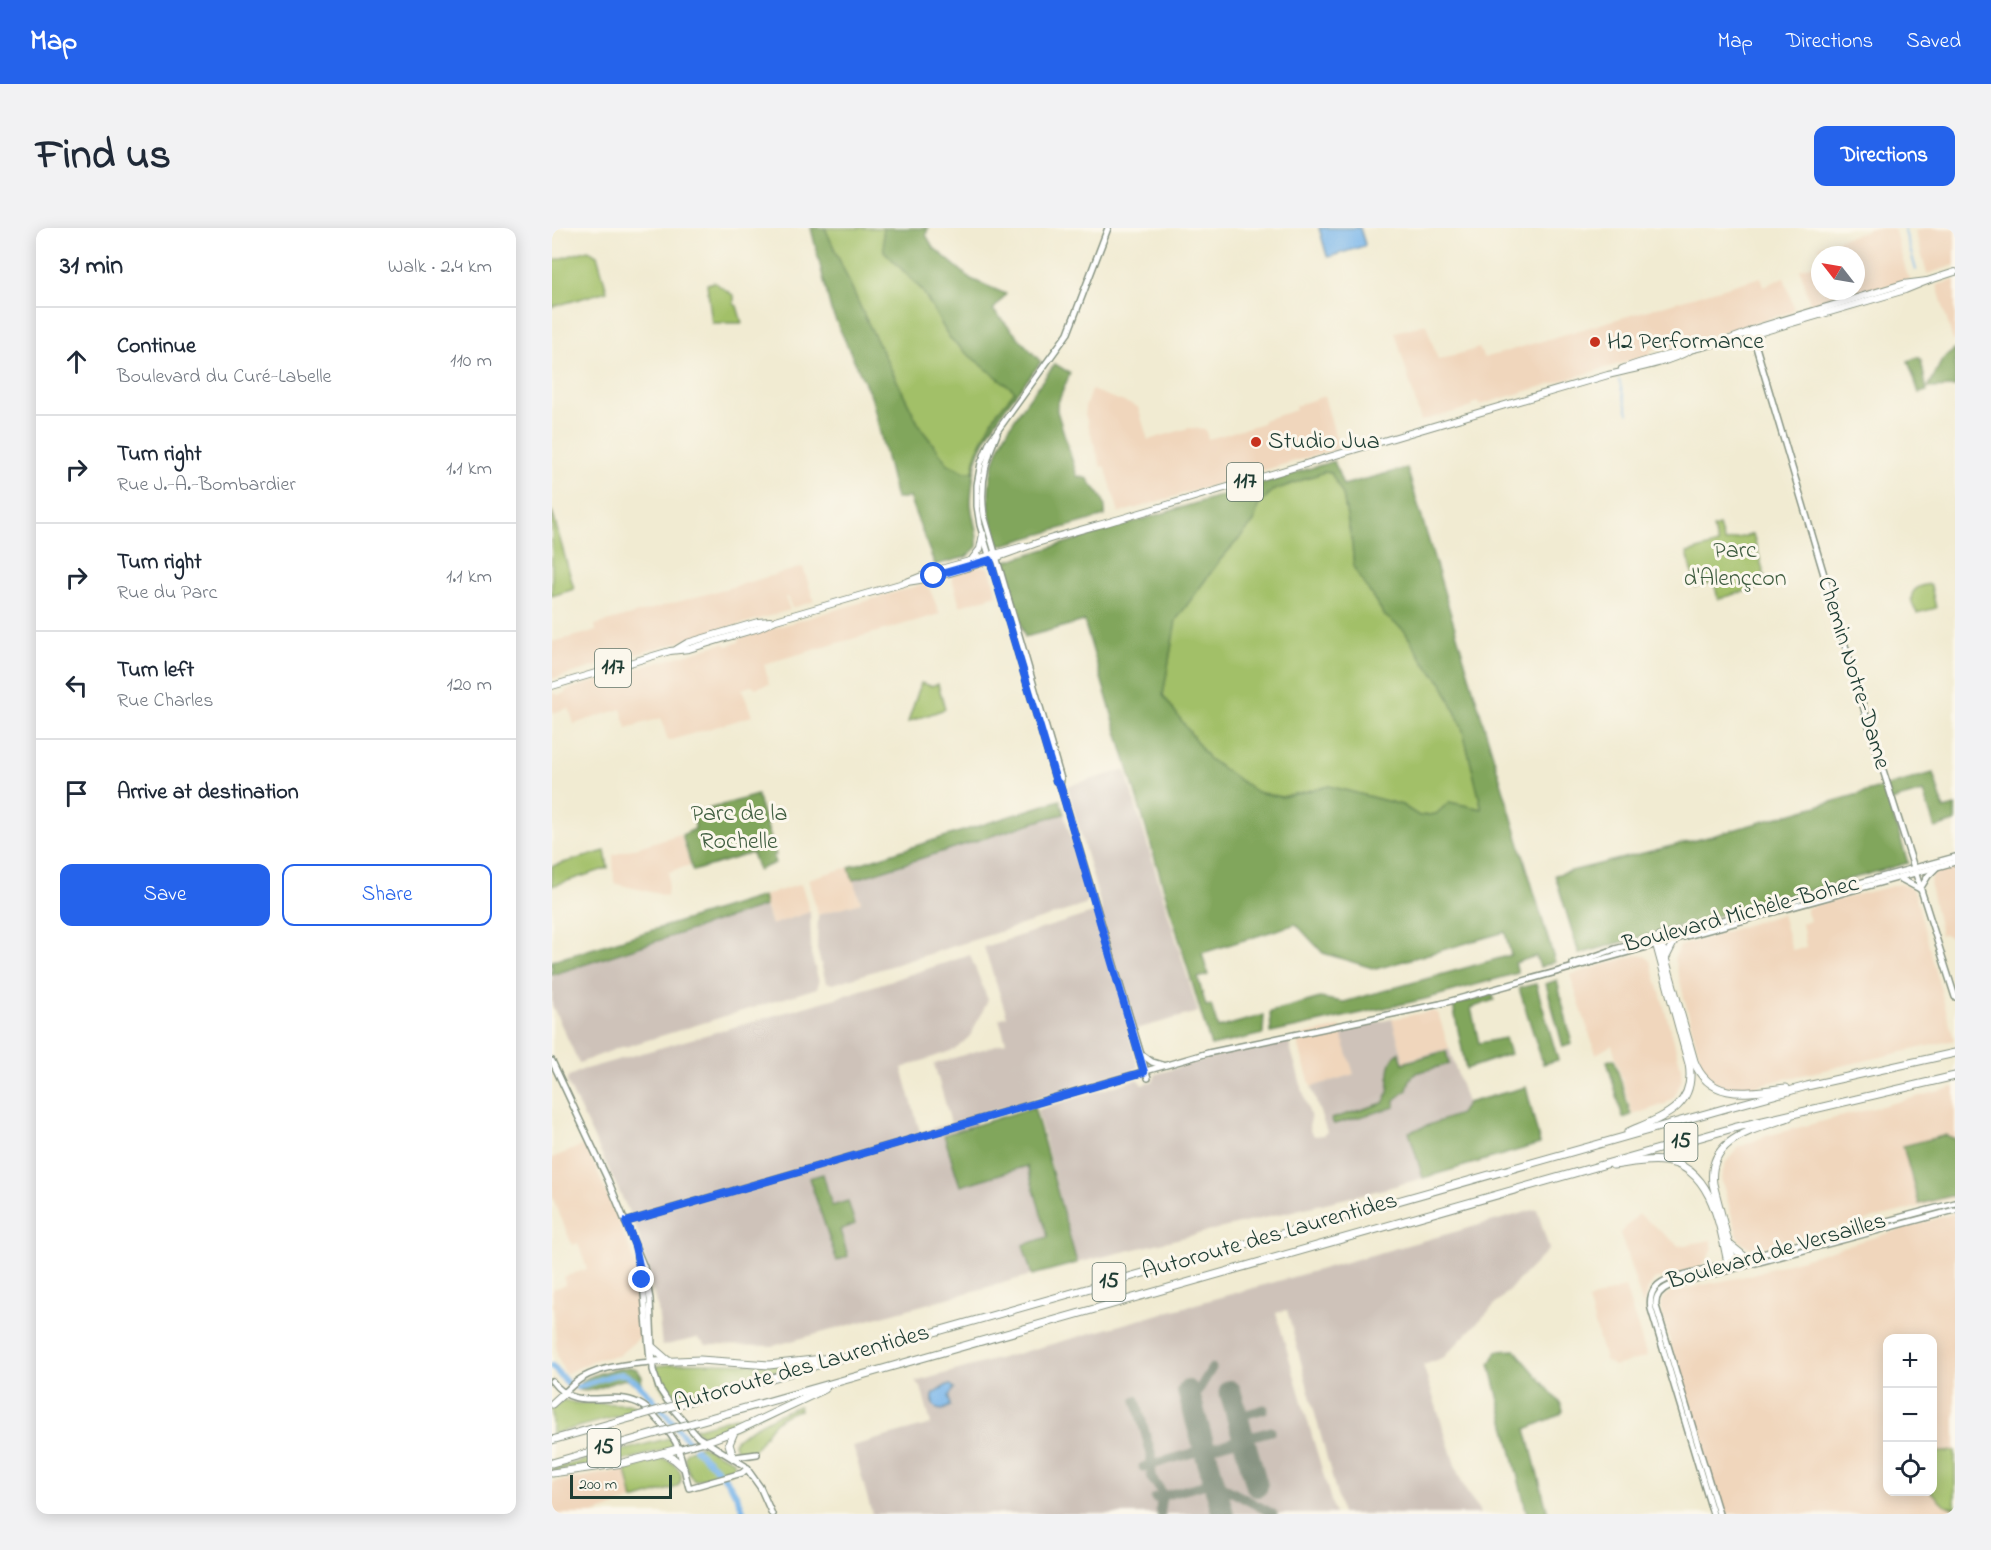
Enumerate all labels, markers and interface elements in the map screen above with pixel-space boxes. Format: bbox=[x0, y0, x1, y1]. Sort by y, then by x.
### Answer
text: Map bbox=[30, 22, 77, 63]
text: Map bbox=[1717, 27, 1753, 57]
text: Directions bbox=[1786, 27, 1873, 57]
text: Saved bbox=[1906, 27, 1961, 57]
text: Find us bbox=[36, 126, 171, 187]
button: Directions bbox=[1814, 126, 1955, 186]
north arrow bbox=[1811, 246, 1865, 300]
text: 31 min bbox=[60, 248, 123, 286]
text: Walk · 2.4 km bbox=[388, 253, 492, 282]
place label: H2 Performance bbox=[1607, 325, 1764, 360]
text: Continue bbox=[117, 331, 196, 363]
marker: H2 Performance bbox=[1588, 335, 1602, 349]
icon: ahead bbox=[60, 345, 93, 378]
text: 110 m bbox=[450, 347, 492, 376]
text: Boulevard du Curé-Labelle bbox=[117, 363, 332, 392]
place label: Studio Jua bbox=[1268, 425, 1380, 460]
marker: Studio Jua bbox=[1249, 435, 1263, 449]
text: Turn right bbox=[117, 439, 202, 471]
icon: right bbox=[60, 453, 93, 486]
text: 1.1 km bbox=[446, 455, 492, 484]
road number: 117 bbox=[1227, 463, 1263, 501]
text: Rue J.-A.-Bombardier bbox=[117, 471, 296, 500]
park label: Parc d'Alençcon bbox=[1683, 534, 1787, 597]
text: Turn right bbox=[117, 547, 202, 579]
icon: right bbox=[60, 561, 93, 594]
route start bbox=[920, 562, 946, 588]
text: 1.1 km bbox=[446, 563, 492, 592]
street label: Chemin Notre-Dame bbox=[1807, 572, 1899, 774]
text: Rue du Parc bbox=[117, 579, 217, 608]
road number: 117 bbox=[595, 649, 631, 687]
text: Turn left bbox=[117, 655, 194, 687]
icon: left bbox=[60, 669, 93, 702]
text: 120 m bbox=[447, 671, 492, 700]
text: Rue Charles bbox=[117, 687, 213, 716]
icon: arrive bbox=[60, 777, 93, 810]
text: Arrive at destination bbox=[117, 777, 299, 809]
park label: Parc de la Rochelle bbox=[691, 797, 787, 860]
button: Save bbox=[60, 864, 270, 926]
button: Share bbox=[282, 864, 492, 926]
street label: Boulevard Michèle-Bohec bbox=[1618, 867, 1863, 964]
road number: 15 bbox=[1664, 1123, 1698, 1161]
street label: Autoroute des Laurentides bbox=[1138, 1184, 1402, 1290]
street label: Boulevard de Versailles bbox=[1662, 1204, 1891, 1300]
road number: 15 bbox=[1092, 1263, 1126, 1301]
route end bbox=[628, 1266, 654, 1292]
street label: Autoroute des Laurentides bbox=[670, 1316, 934, 1422]
map controls bbox=[1883, 1334, 1937, 1496]
button: + bbox=[1883, 1334, 1937, 1388]
button: − bbox=[1883, 1388, 1937, 1442]
road number: 15 bbox=[588, 1429, 620, 1467]
button: locate bbox=[1883, 1442, 1937, 1496]
scale bar bbox=[570, 1472, 672, 1500]
text: 200 m bbox=[579, 1473, 617, 1497]

